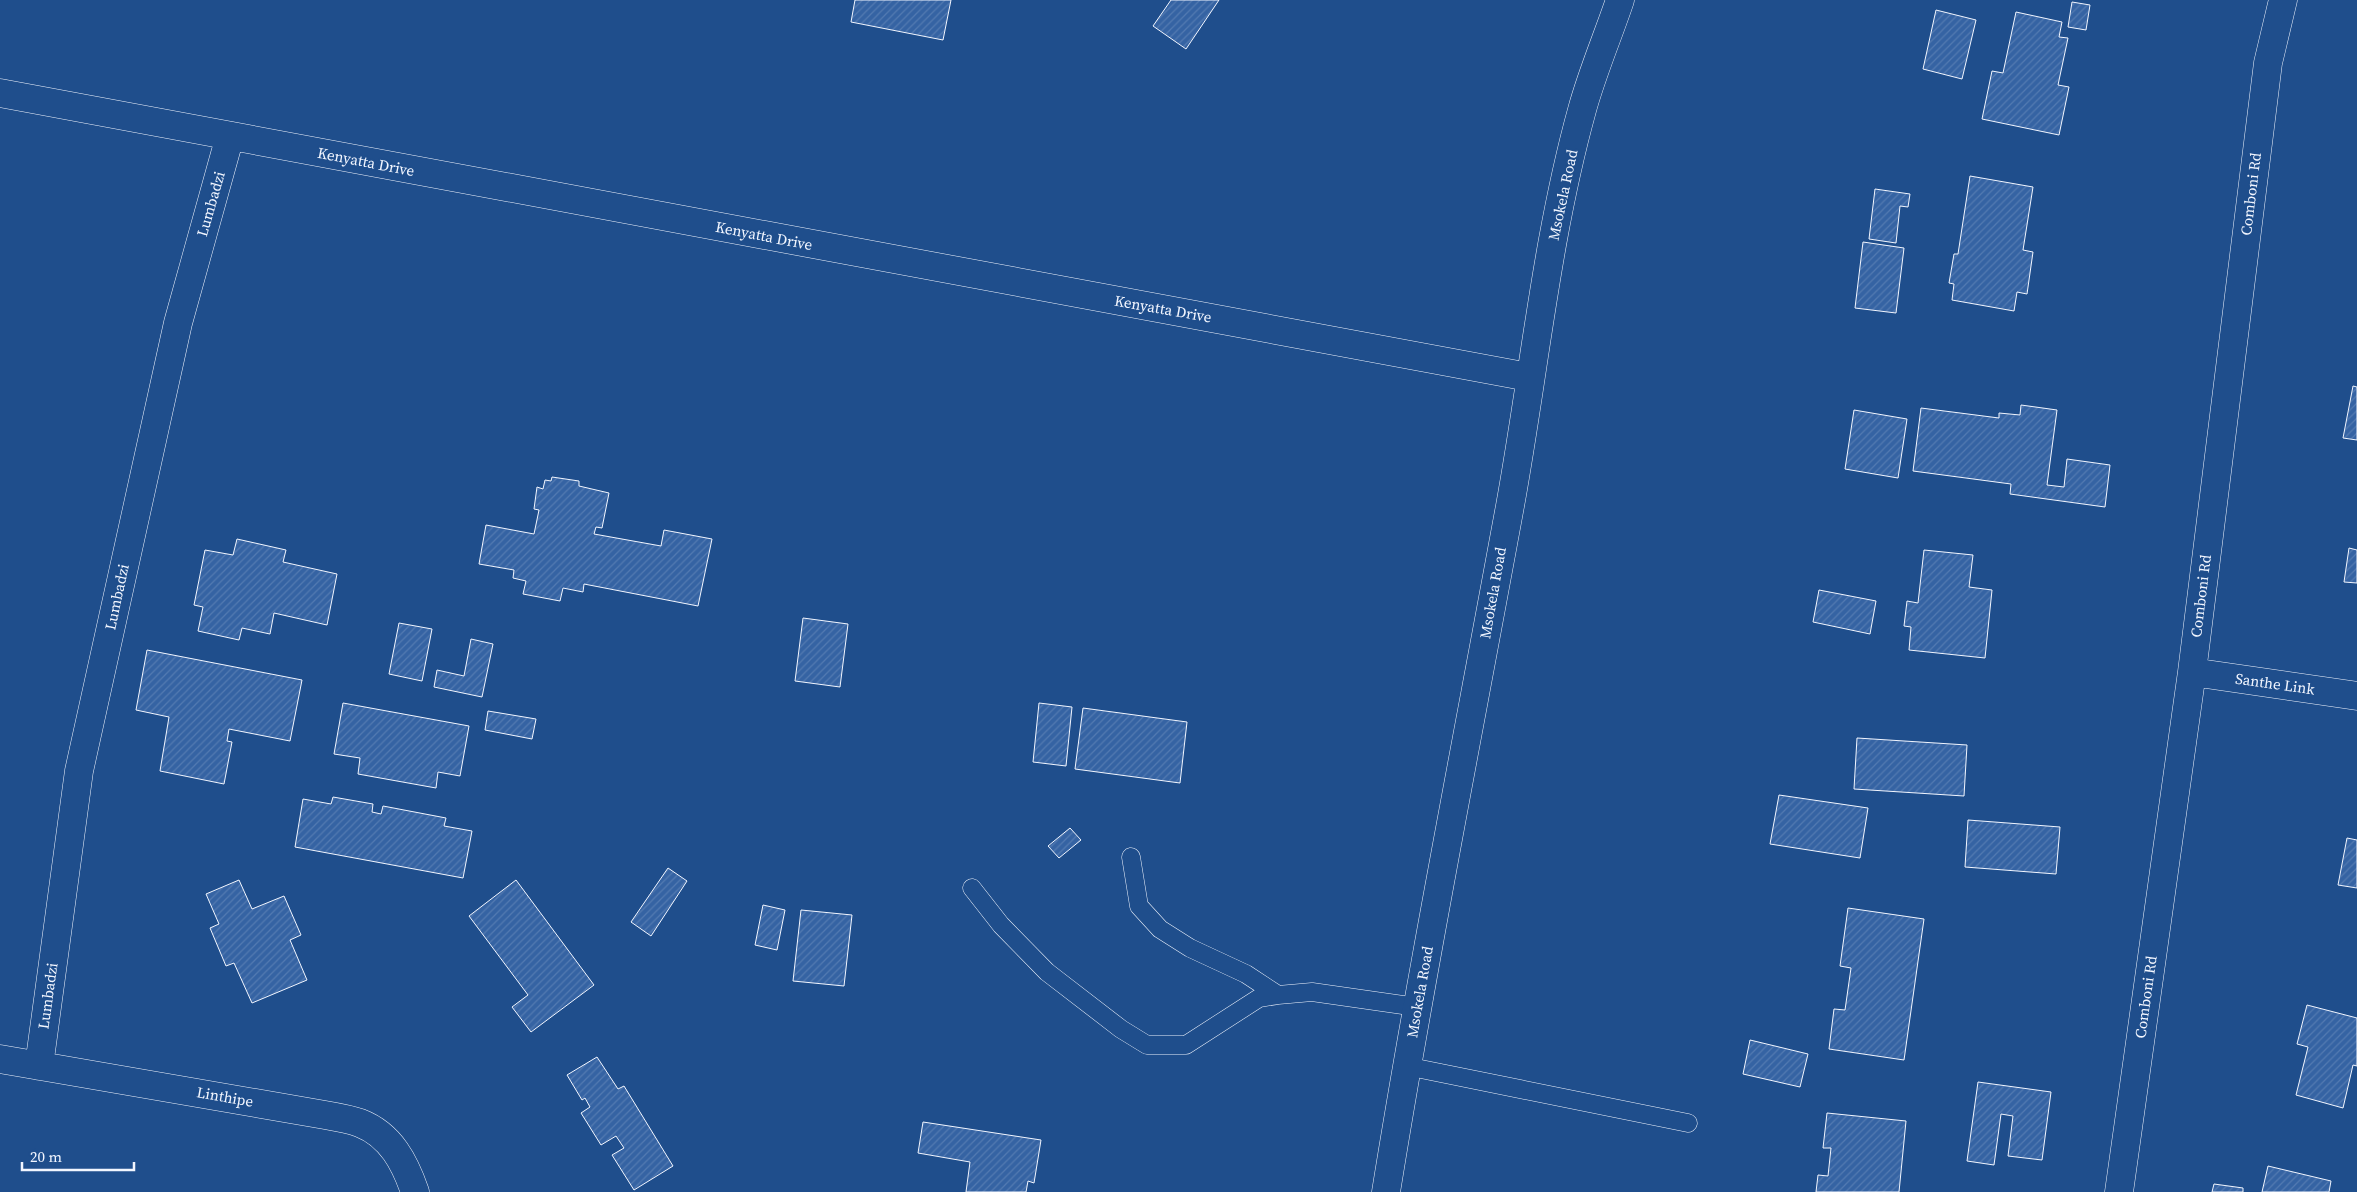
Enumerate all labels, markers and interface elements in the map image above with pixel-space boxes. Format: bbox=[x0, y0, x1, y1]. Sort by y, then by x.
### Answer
street label: Kenyatta Drive bbox=[316, 142, 417, 181]
street label: Msokela Road bbox=[1543, 147, 1583, 242]
street label: Comboni Rd bbox=[2235, 151, 2266, 237]
street label: Lumbadzi bbox=[191, 169, 230, 239]
street label: Kenyatta Drive bbox=[714, 216, 815, 255]
street label: Kenyatta Drive bbox=[1113, 290, 1214, 327]
street label: Msokela Road bbox=[1474, 545, 1511, 640]
street label: Comboni Rd bbox=[2185, 553, 2216, 639]
street label: Lumbadzi bbox=[99, 562, 134, 632]
street label: Santhe Link bbox=[2234, 668, 2317, 700]
street label: Msokela Road bbox=[1401, 944, 1438, 1039]
street label: Comboni Rd bbox=[2129, 954, 2162, 1040]
street label: Lumbadzi bbox=[32, 961, 63, 1031]
street label: Linthipe bbox=[195, 1081, 255, 1112]
scale bar bbox=[22, 1140, 135, 1172]
text: 20 m bbox=[30, 1146, 62, 1167]

